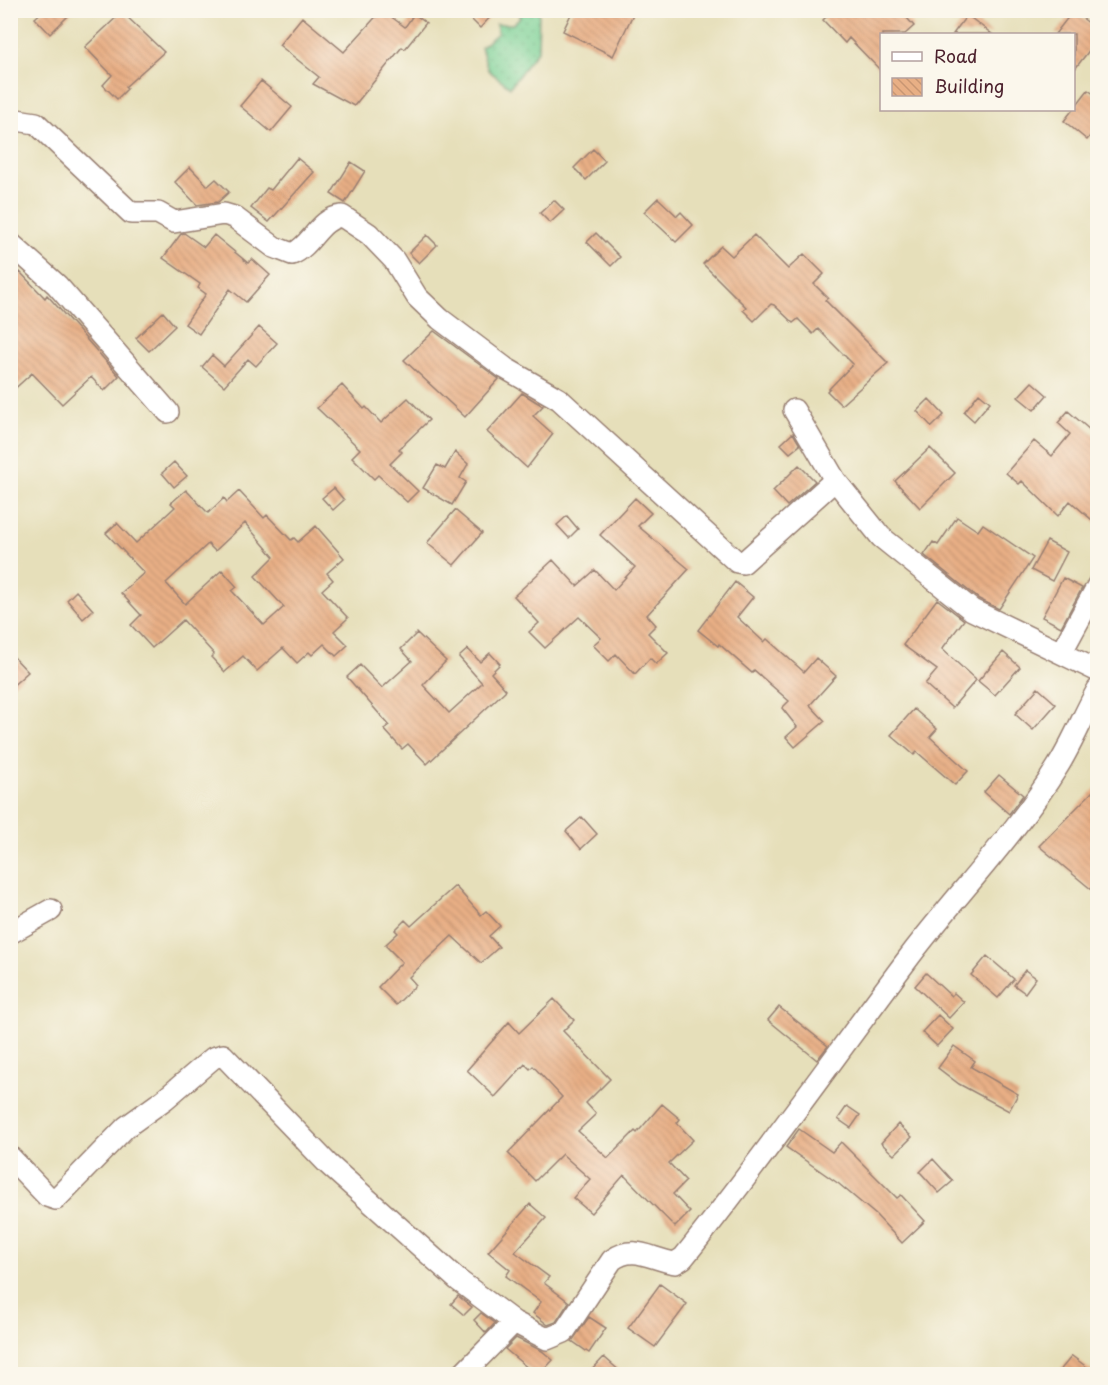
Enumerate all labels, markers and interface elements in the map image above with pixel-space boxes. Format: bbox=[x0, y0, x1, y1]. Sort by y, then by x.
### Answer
legend bbox=[880, 33, 1075, 111]
text: Road bbox=[934, 42, 978, 69]
text: Building bbox=[934, 72, 1004, 99]

